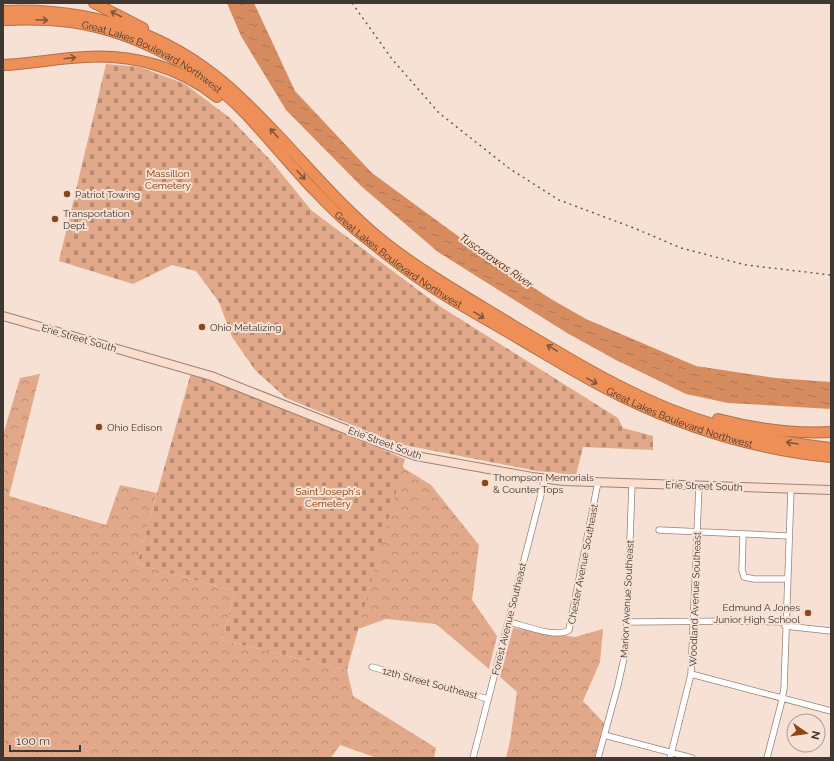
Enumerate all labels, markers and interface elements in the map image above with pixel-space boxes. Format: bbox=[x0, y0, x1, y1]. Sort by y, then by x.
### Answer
one-way arrow bbox=[110, 10, 122, 17]
one-way arrow bbox=[35, 16, 48, 23]
street label: Great Lakes Boulevard Northwest bbox=[81, 18, 225, 95]
one-way arrow bbox=[63, 55, 76, 62]
one-way arrow bbox=[270, 127, 279, 138]
park label: Massillon Cemetery bbox=[145, 168, 191, 191]
one-way arrow bbox=[296, 170, 306, 180]
marker: Patriot Towing bbox=[62, 189, 72, 199]
place label: Patriot Towing bbox=[75, 189, 140, 200]
place label: Transportation Dept. bbox=[63, 208, 130, 231]
street label: Great Lakes Boulevard Northwest bbox=[333, 209, 465, 310]
marker: Transportation Dept. bbox=[50, 214, 60, 224]
water label: Tuscarawas River bbox=[457, 231, 536, 292]
one-way arrow bbox=[473, 311, 485, 319]
street label: Erie Street South bbox=[40, 322, 118, 354]
marker: Ohio Metalizing bbox=[197, 322, 207, 332]
place label: Ohio Metalizing bbox=[210, 322, 281, 333]
one-way arrow bbox=[546, 344, 558, 352]
one-way arrow bbox=[586, 377, 598, 385]
street label: Great Lakes Boulevard Northwest bbox=[605, 384, 754, 449]
marker: Ohio Edison bbox=[94, 422, 104, 432]
place label: Ohio Edison bbox=[107, 422, 162, 433]
street label: Erie Street South bbox=[347, 425, 423, 461]
one-way arrow bbox=[786, 439, 799, 447]
place label: Thompson Memorials & Counter Tops bbox=[493, 472, 594, 495]
marker: Thompson Memorials & Counter Tops bbox=[480, 478, 490, 488]
street label: Erie Street South bbox=[665, 479, 743, 493]
park label: Saint Joseph's Cemetery bbox=[295, 486, 361, 509]
street label: Chester Avenue Southeast bbox=[566, 502, 600, 625]
street label: Woodland Avenue Southeast bbox=[687, 531, 703, 666]
street label: Marion Avenue Southeast bbox=[618, 539, 636, 658]
street label: Forest Avenue Southeast bbox=[490, 561, 528, 676]
place label: Edmund A Jones Junior High School bbox=[713, 602, 800, 625]
marker: Edmund A Jones Junior High School bbox=[803, 608, 813, 618]
street label: 12th Street Southeast bbox=[381, 665, 479, 701]
north arrow bbox=[786, 713, 826, 753]
scale bar bbox=[10, 727, 80, 753]
text: N bbox=[808, 730, 823, 741]
text: 100 m bbox=[16, 734, 50, 748]

